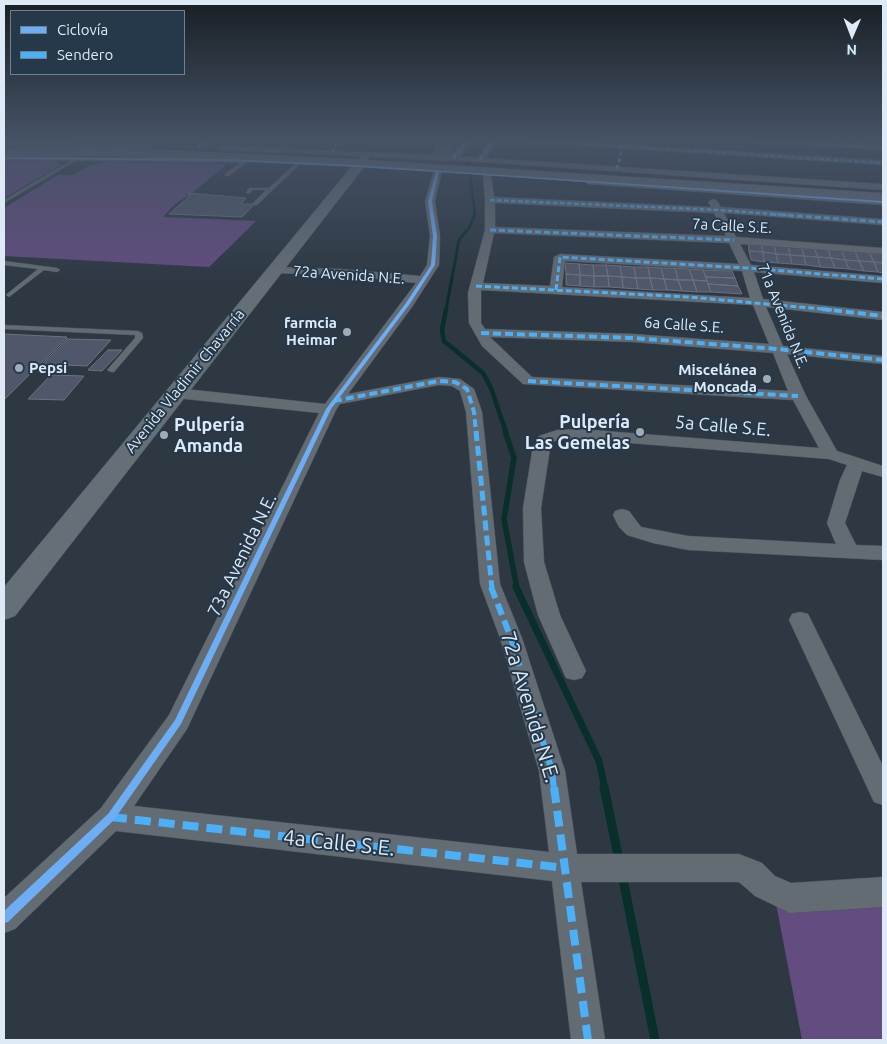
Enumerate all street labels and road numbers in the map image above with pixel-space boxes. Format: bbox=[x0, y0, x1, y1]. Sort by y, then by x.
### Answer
street label: 7a Calle S.E. bbox=[692, 215, 772, 237]
street label: 71a Avenida N.E. bbox=[754, 261, 812, 371]
street label: 72a Avenida N.E. bbox=[293, 262, 405, 288]
street label: Avenida Vladimir Chavarría bbox=[121, 305, 249, 457]
street label: 6a Calle S.E. bbox=[643, 313, 725, 337]
street label: 5a Calle S.E. bbox=[674, 411, 772, 441]
street label: 73a Avenida N.E. bbox=[203, 490, 281, 620]
street label: 72a Avenida N.E. bbox=[495, 628, 565, 786]
street label: 4a Calle S.E. bbox=[282, 825, 396, 861]

